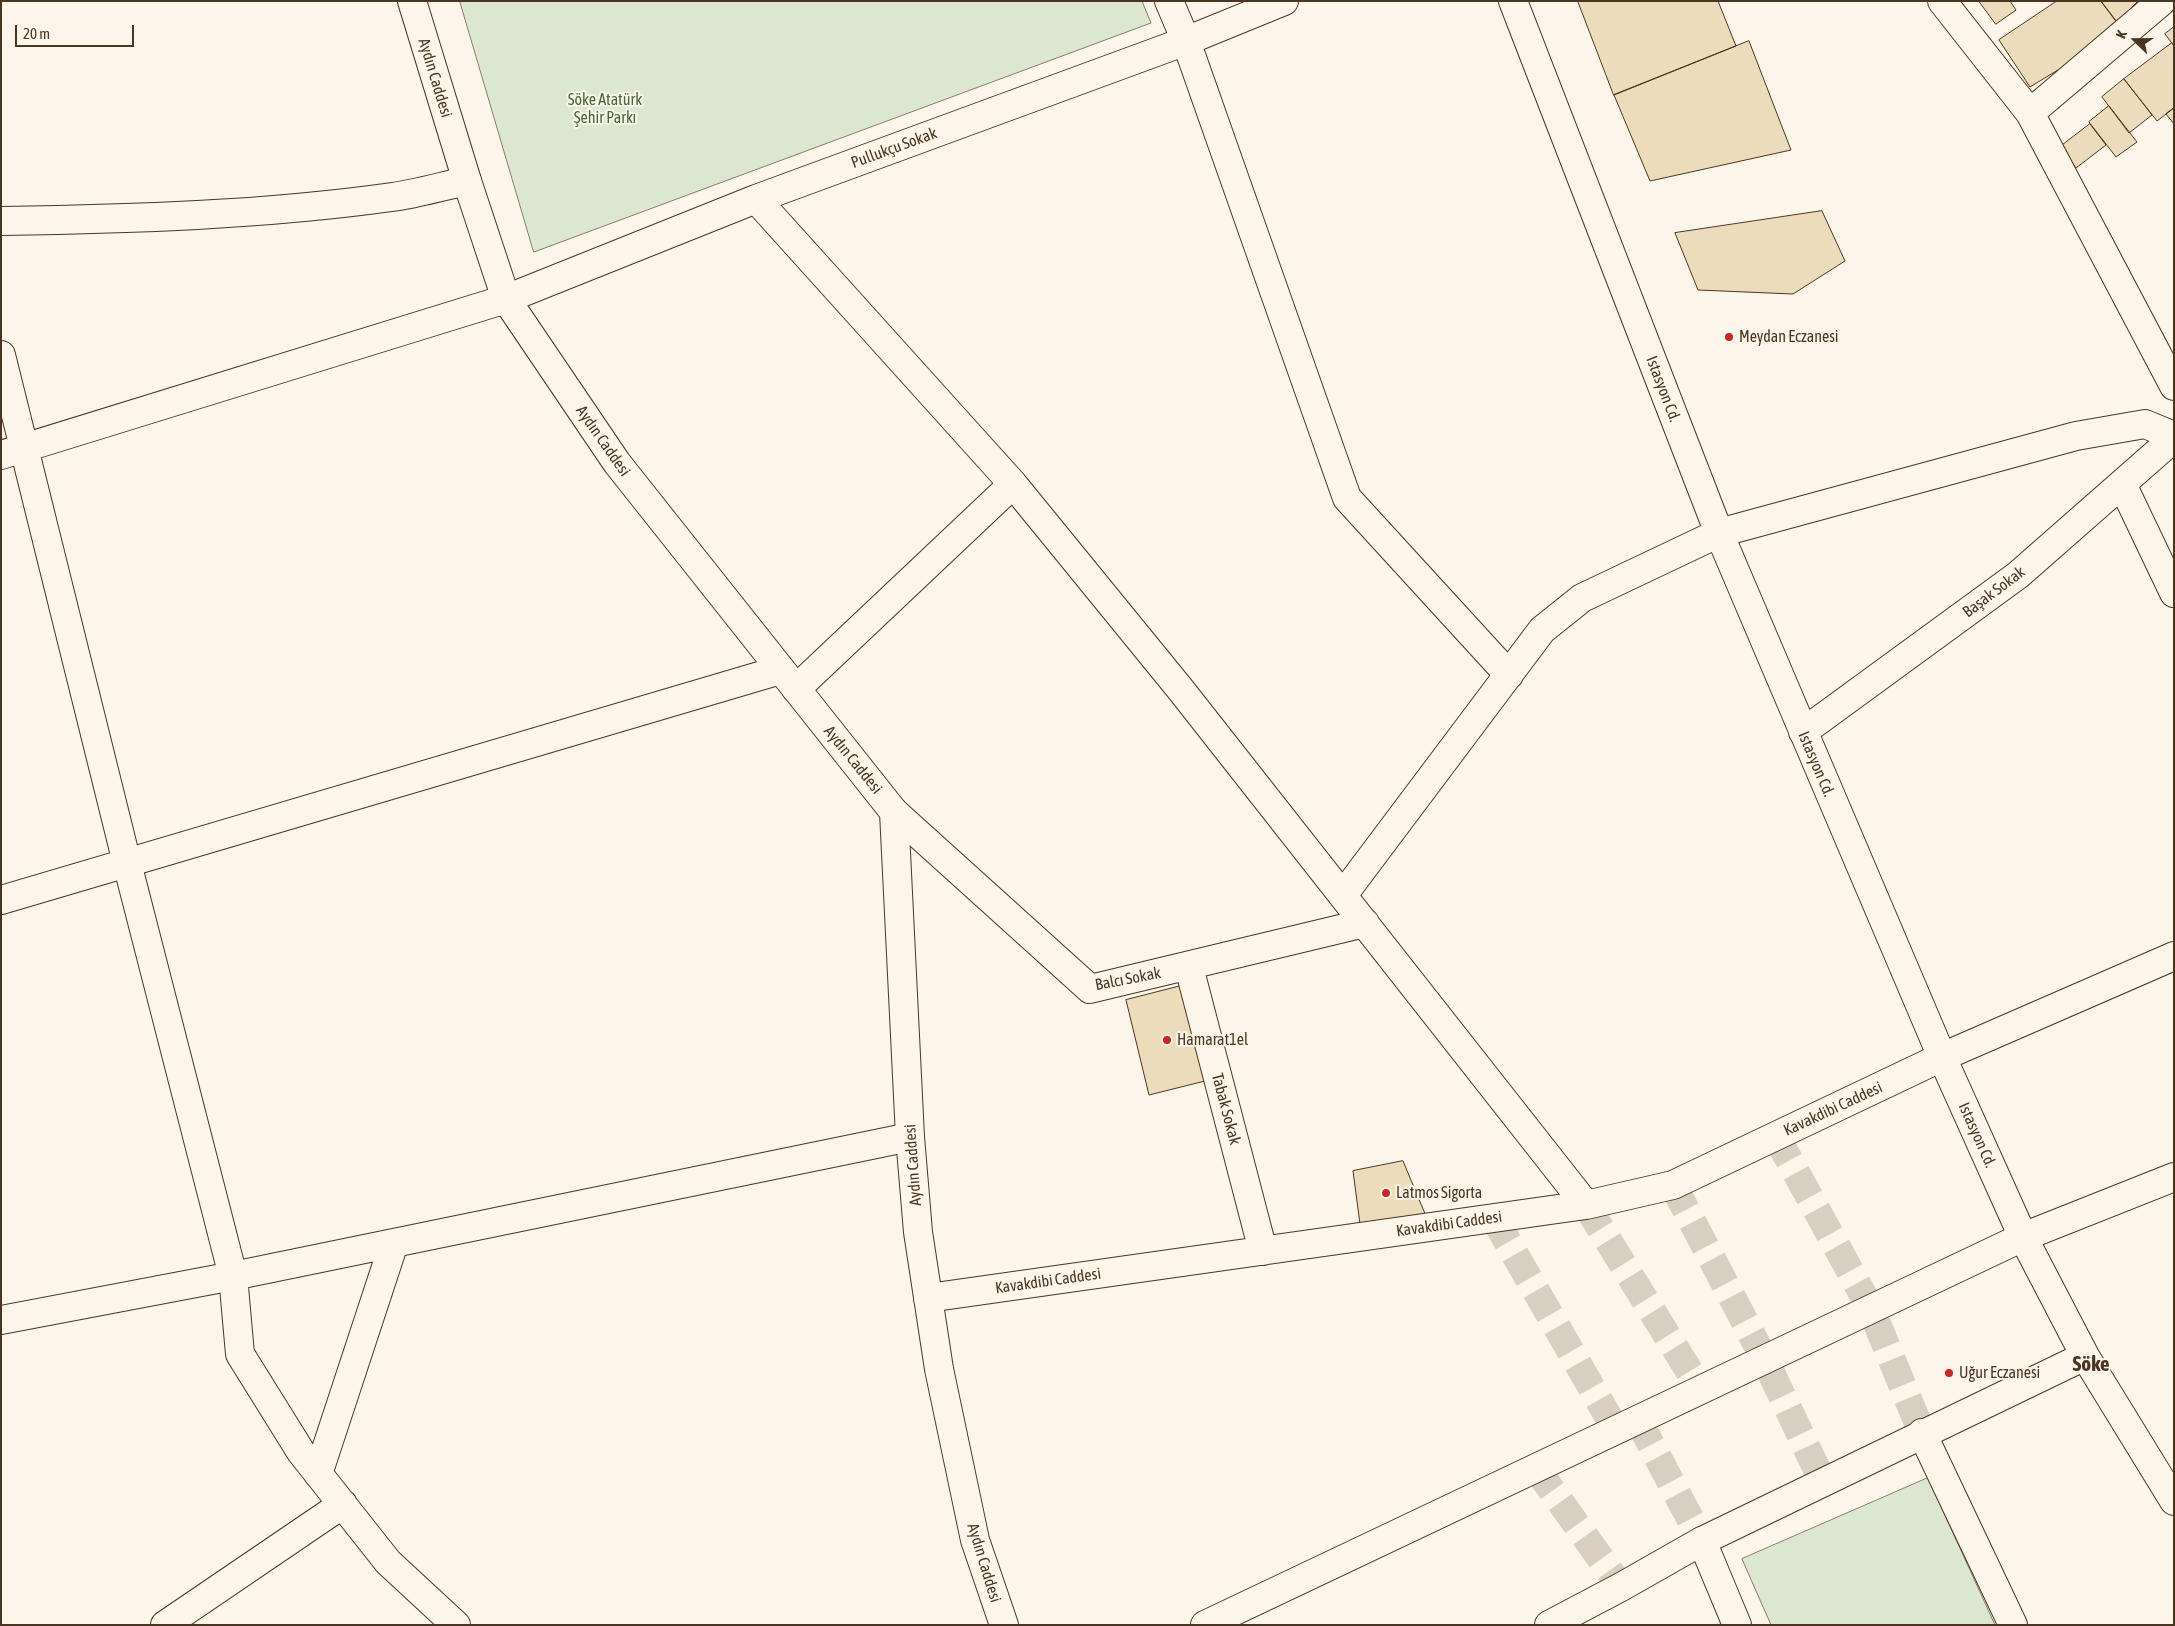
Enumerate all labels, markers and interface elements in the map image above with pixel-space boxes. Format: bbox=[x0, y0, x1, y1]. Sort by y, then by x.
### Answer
scale bar bbox=[18, 15, 136, 47]
north arrow bbox=[2110, 15, 2160, 65]
text: 20 m bbox=[23, 25, 50, 42]
text: K bbox=[2112, 28, 2130, 41]
street label: Aydın Caddesi bbox=[414, 36, 456, 120]
park label: Söke Atatürk Şehir Parkı bbox=[568, 90, 642, 128]
street label: Pullukçu Sokak bbox=[848, 124, 940, 172]
place label: Meydan Eczanesi bbox=[1739, 327, 1839, 347]
marker: Meydan Eczanesi bbox=[1723, 331, 1735, 343]
street label: Istasyon Cd. bbox=[1642, 353, 1684, 425]
street label: Aydın Caddesi bbox=[572, 402, 634, 480]
street label: Başak Sokak bbox=[1959, 562, 2029, 622]
street label: Aydın Caddesi bbox=[820, 722, 886, 798]
street label: Istasyon Cd. bbox=[1794, 729, 1838, 799]
street label: Balcı Sokak bbox=[1093, 963, 1163, 995]
place label: Hamarat1el bbox=[1177, 1030, 1248, 1050]
marker: Hamarat1el bbox=[1161, 1034, 1173, 1046]
street label: Tabak Sokak bbox=[1207, 1071, 1245, 1147]
street label: Kavakdibi Caddesi bbox=[1781, 1078, 1885, 1140]
street label: Istasyon Cd. bbox=[1954, 1100, 2000, 1170]
street label: Aydın Caddesi bbox=[901, 1123, 925, 1207]
place label: Latmos Sigorta bbox=[1396, 1183, 1482, 1203]
marker: Latmos Sigorta bbox=[1380, 1187, 1392, 1199]
street label: Kavakdibi Caddesi bbox=[1395, 1207, 1503, 1241]
street label: Kavakdibi Caddesi bbox=[994, 1264, 1102, 1298]
district label: Söke bbox=[2072, 1351, 2110, 1377]
place label: Uğur Eczanesi bbox=[1959, 1363, 2040, 1383]
marker: Uğur Eczanesi bbox=[1943, 1367, 1955, 1379]
street label: Aydın Caddesi bbox=[963, 1521, 1005, 1605]

